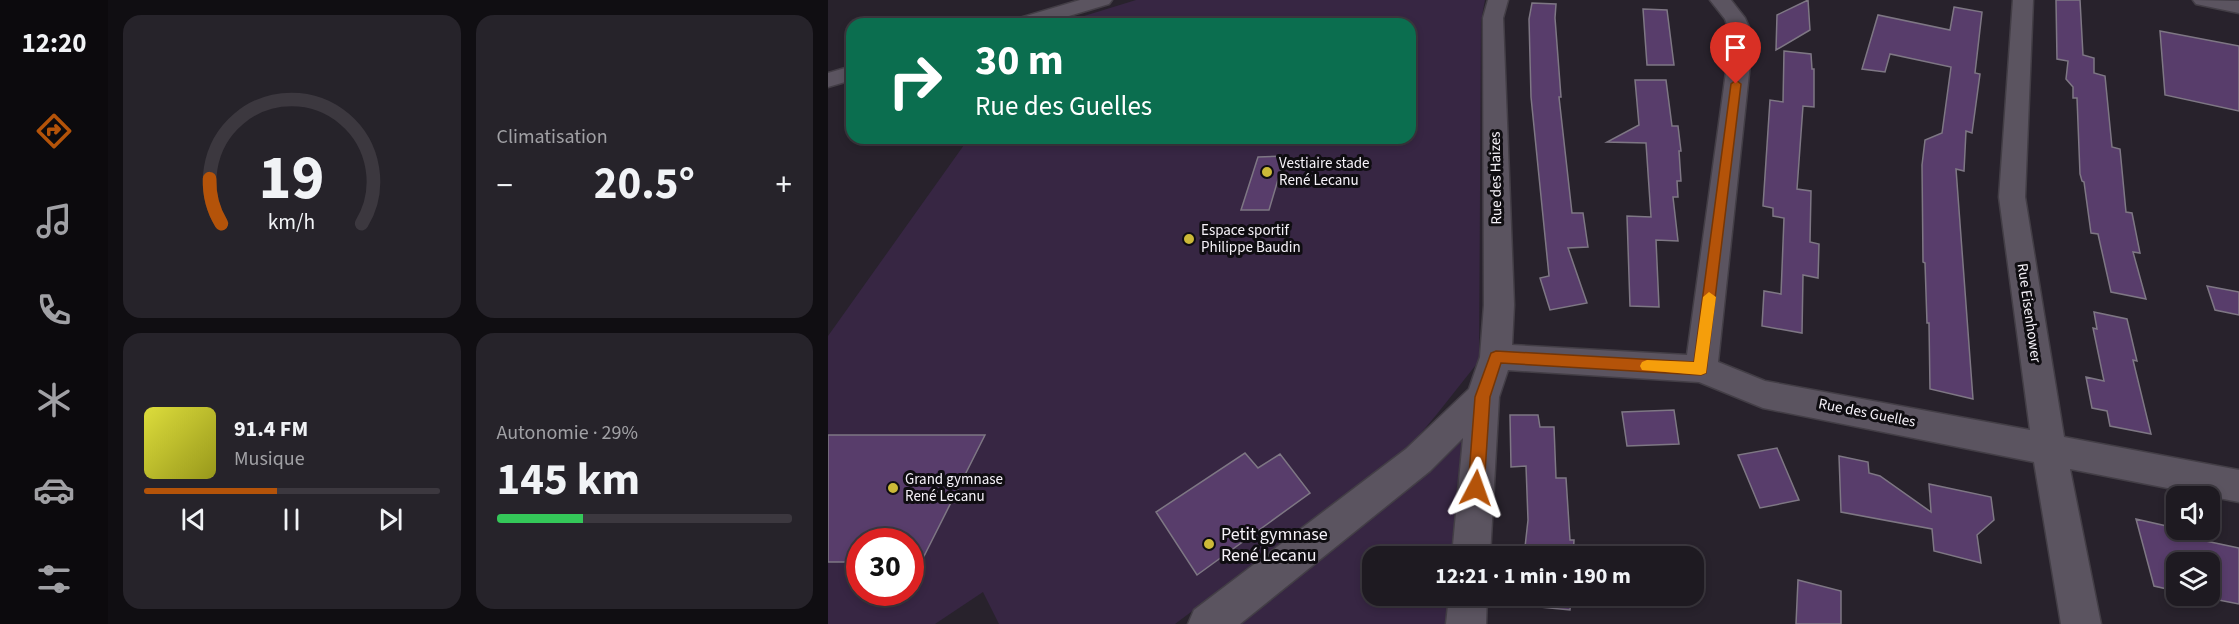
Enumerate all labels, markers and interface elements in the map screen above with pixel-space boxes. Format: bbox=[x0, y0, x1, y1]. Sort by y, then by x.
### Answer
pin bbox=[1710, 22, 1761, 84]
text: 12:20 bbox=[21, 24, 87, 63]
text: 30 m bbox=[975, 31, 1064, 91]
icon: arrive bbox=[1719, 31, 1752, 64]
icon: right bbox=[876, 42, 954, 120]
text: Rue des Guelles bbox=[975, 87, 1152, 126]
icon: directions bbox=[33, 110, 75, 152]
text: Climatisation bbox=[497, 123, 608, 151]
street label: Rue des Haizes bbox=[1485, 131, 1507, 225]
text: 19 bbox=[259, 134, 325, 223]
text: 20.5° bbox=[594, 152, 695, 216]
place label: Vestiaire stade René Lecanu bbox=[1279, 153, 1370, 191]
text: − bbox=[497, 162, 513, 209]
text: + bbox=[776, 162, 792, 209]
marker: Vestiaire stade René Lecanu bbox=[1260, 165, 1274, 179]
icon: music bbox=[33, 200, 75, 242]
text: km/h bbox=[268, 207, 316, 238]
place label: Espace sportif Philippe Baudin bbox=[1201, 220, 1301, 258]
marker: Espace sportif Philippe Baudin bbox=[1182, 232, 1196, 246]
street label: Rue Eisenhower bbox=[2012, 262, 2046, 365]
icon: phone bbox=[33, 289, 75, 331]
icon: climate bbox=[33, 379, 75, 421]
street label: Rue des Guelles bbox=[1817, 393, 1917, 433]
text: 91.4 FM bbox=[234, 413, 308, 445]
text: Autonomie · 29% bbox=[497, 419, 638, 447]
text: Musique bbox=[234, 445, 305, 473]
text: 145 km bbox=[497, 448, 640, 512]
position arrow bbox=[1444, 456, 1508, 520]
icon: car bbox=[33, 469, 75, 511]
place label: Grand gymnase René Lecanu bbox=[905, 469, 1003, 507]
marker: Grand gymnase René Lecanu bbox=[886, 481, 900, 495]
map controls bbox=[2166, 486, 2220, 606]
button: sound bbox=[2166, 486, 2220, 540]
icon: previous bbox=[177, 503, 210, 536]
icon: pause bbox=[275, 503, 308, 536]
icon: next bbox=[374, 503, 407, 536]
place label: Petit gymnase René Lecanu bbox=[1221, 522, 1328, 568]
speed limit sign: 30 bbox=[846, 528, 924, 606]
marker: Petit gymnase René Lecanu bbox=[1202, 537, 1216, 551]
button: layers bbox=[2166, 552, 2220, 606]
icon: filters bbox=[33, 558, 75, 600]
text: 12:21 · 1 min · 190 m bbox=[1435, 560, 1631, 592]

